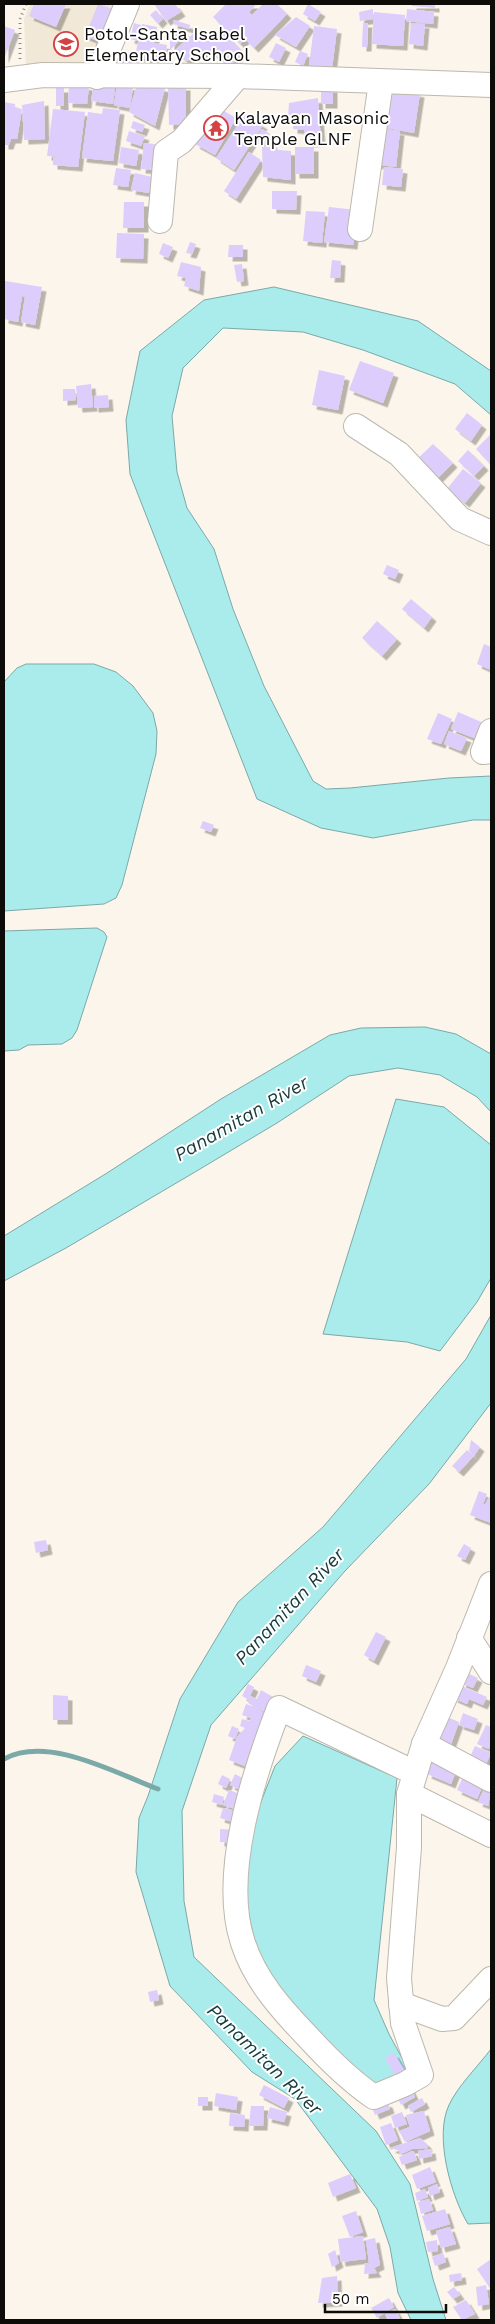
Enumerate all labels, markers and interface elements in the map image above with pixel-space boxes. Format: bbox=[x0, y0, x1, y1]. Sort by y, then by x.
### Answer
place label: Potol-Santa Isabel Elementary School bbox=[84, 23, 250, 65]
school or university icon: Potol-Santa Isabel Elementary School bbox=[53, 31, 79, 57]
place label: Kalayaan Masonic Temple GLNF bbox=[234, 107, 389, 149]
temple icon: Kalayaan Masonic Temple GLNF bbox=[203, 115, 229, 141]
water label: Panamitan River bbox=[170, 1070, 313, 1166]
water label: Panamitan River bbox=[230, 1543, 350, 1669]
water label: Panamitan River bbox=[202, 1999, 327, 2120]
scale bar bbox=[325, 2282, 446, 2314]
text: 50 m bbox=[332, 2290, 369, 2308]

